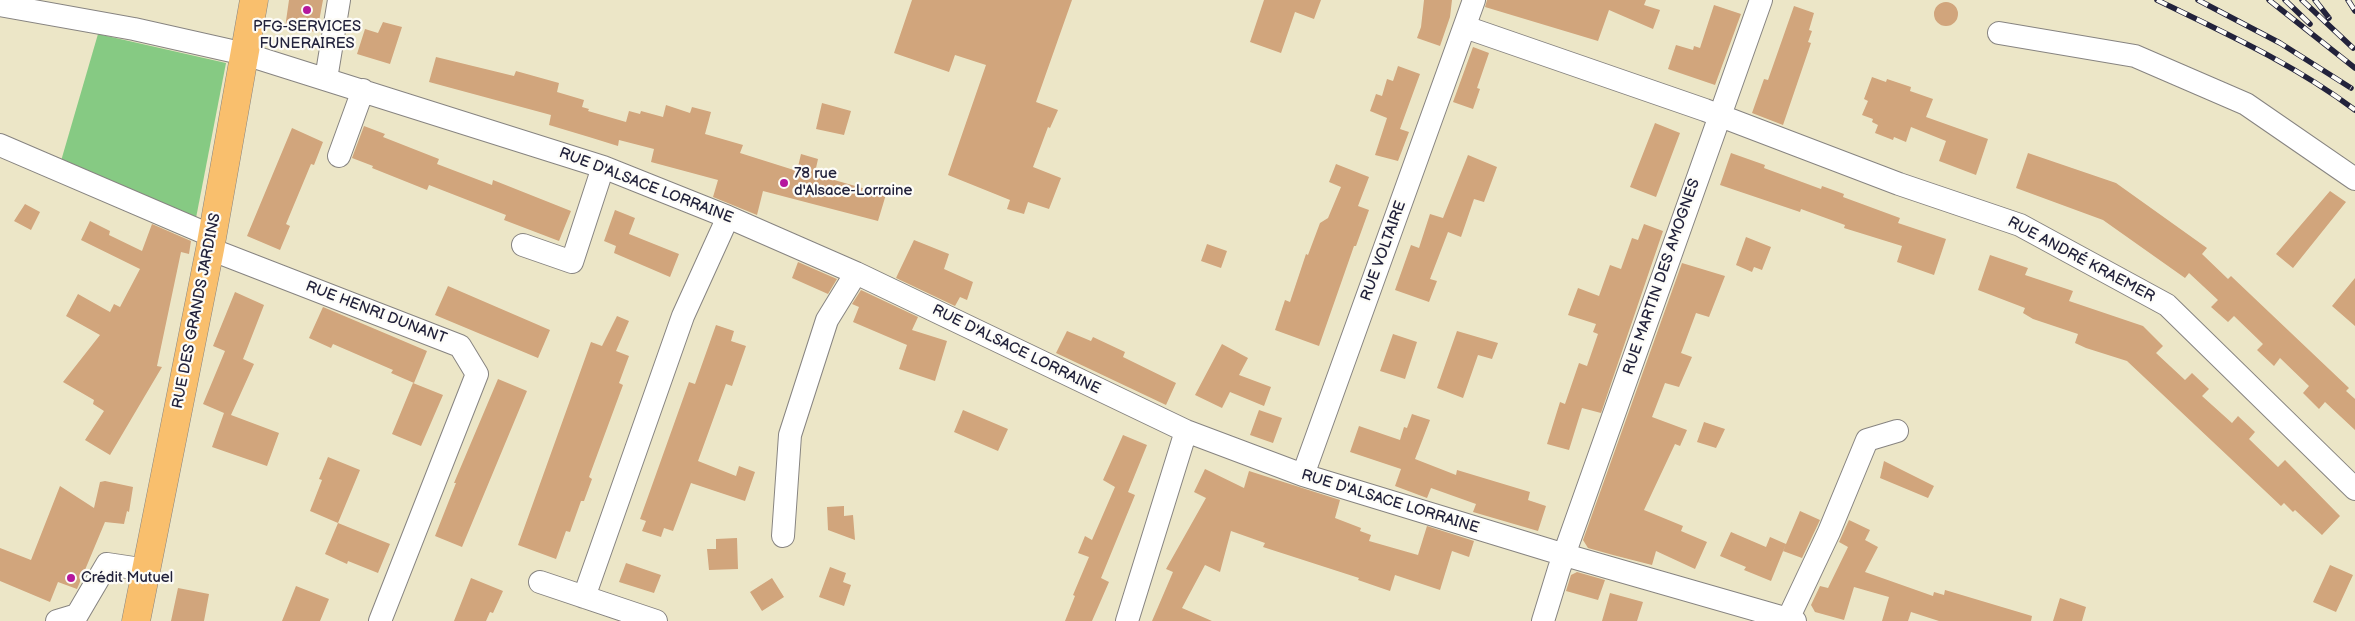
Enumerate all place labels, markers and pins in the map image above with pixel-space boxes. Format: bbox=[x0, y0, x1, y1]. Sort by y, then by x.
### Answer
marker: PFG-SERVICES FUNERAIRES bbox=[301, 4, 313, 16]
place label: PFG-SERVICES FUNERAIRES bbox=[253, 18, 361, 53]
place label: 78 rue d'Alsace-Lorraine bbox=[794, 165, 912, 200]
marker: 78 rue d'Alsace-Lorraine bbox=[778, 177, 790, 189]
place label: Crédit Mutuel bbox=[81, 569, 173, 587]
marker: Crédit Mutuel bbox=[65, 572, 77, 584]

